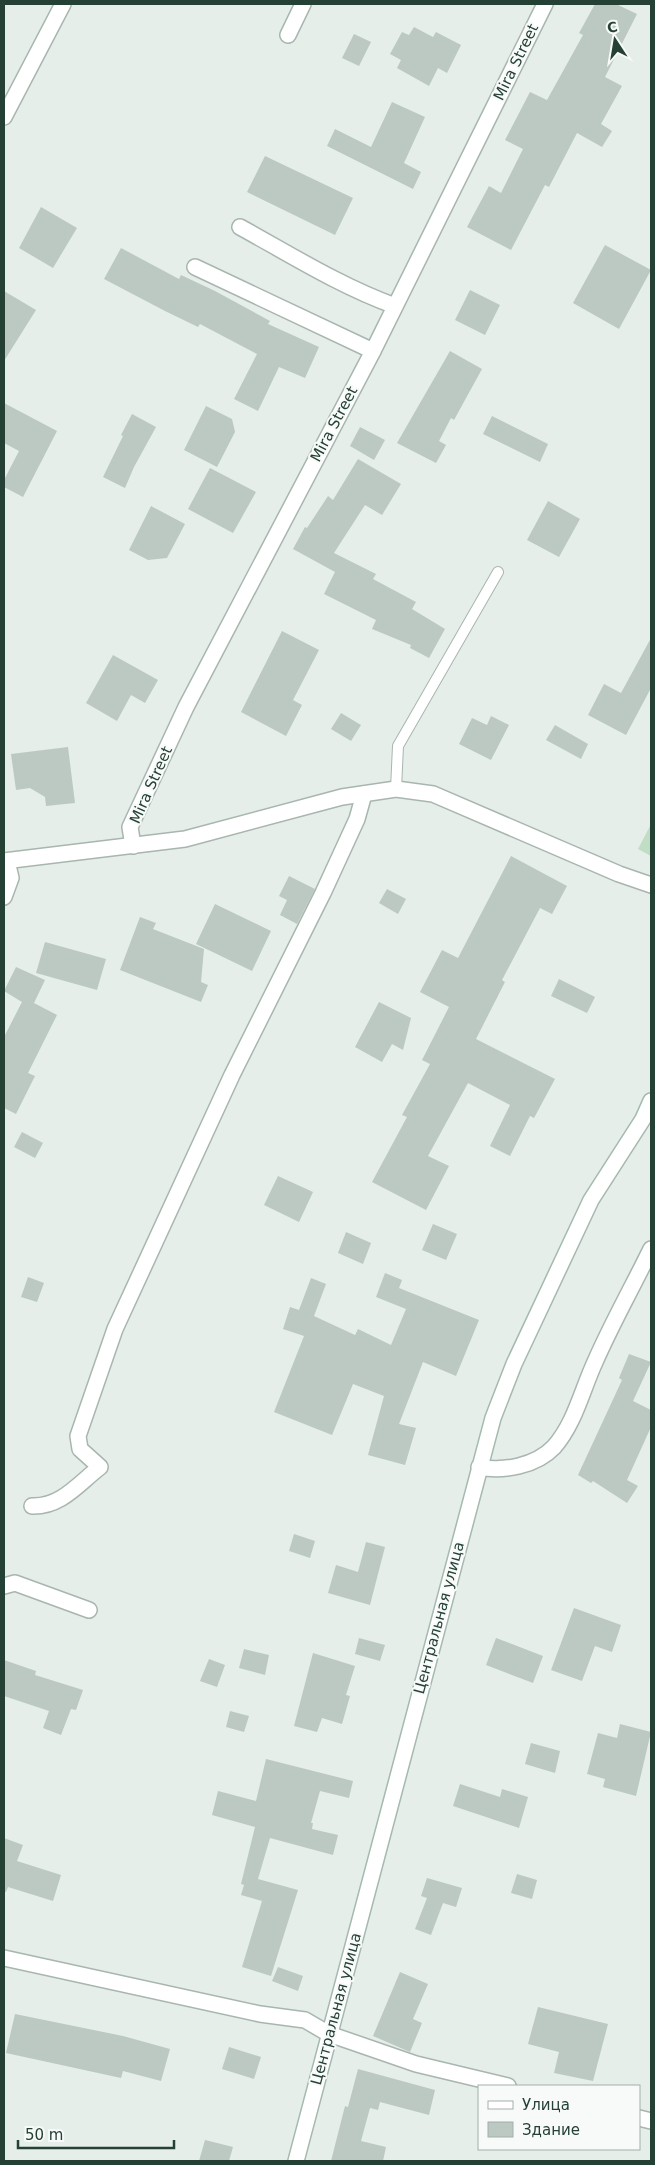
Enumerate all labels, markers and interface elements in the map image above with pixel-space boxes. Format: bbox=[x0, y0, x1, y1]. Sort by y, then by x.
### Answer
north arrow bbox=[590, 15, 640, 65]
text: С bbox=[606, 18, 619, 36]
street label: Mira Street bbox=[490, 21, 542, 103]
street label: Mira Street bbox=[307, 383, 361, 465]
street label: Mira Street bbox=[126, 743, 176, 826]
street label: Центральная улица bbox=[410, 1540, 468, 1696]
street label: Центральная улица bbox=[307, 1931, 365, 2087]
legend bbox=[478, 2085, 640, 2150]
text: Улица bbox=[522, 2096, 570, 2114]
scale bar bbox=[18, 2118, 174, 2150]
text: Здание bbox=[522, 2121, 580, 2139]
text: 50 m bbox=[25, 2126, 63, 2144]

